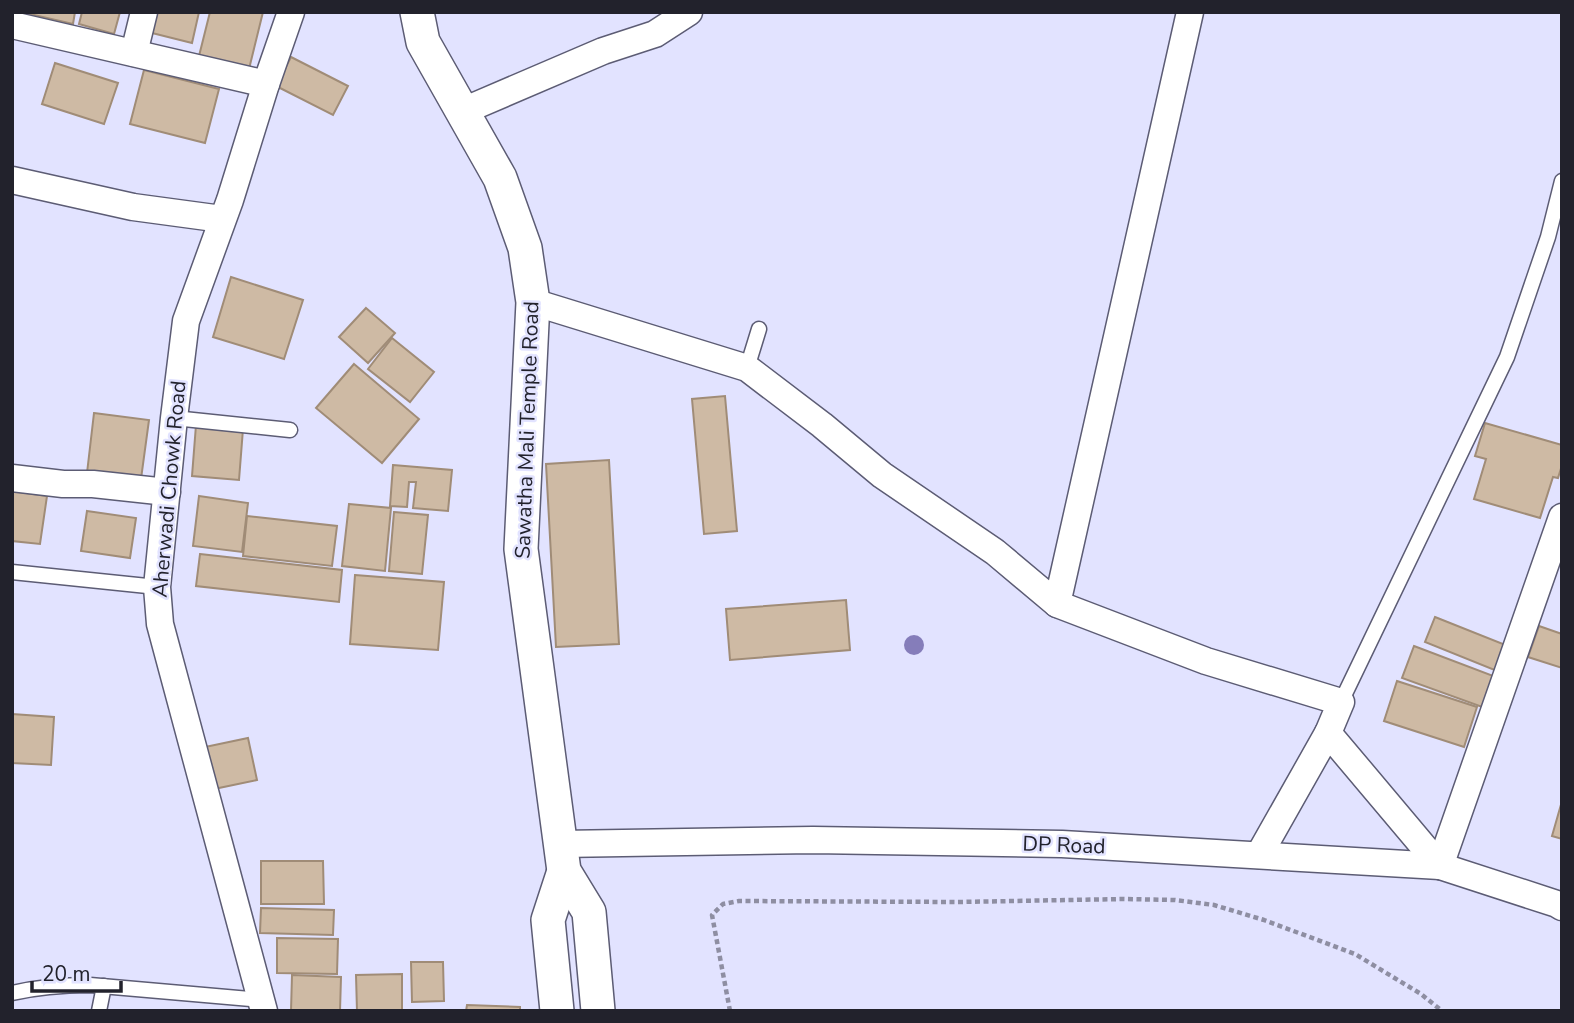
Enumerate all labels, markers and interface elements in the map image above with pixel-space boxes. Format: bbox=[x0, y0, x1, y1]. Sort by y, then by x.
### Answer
street label: Sawatha Mali Temple Road bbox=[509, 301, 545, 559]
street label: Aherwadi Chowk Road bbox=[146, 379, 192, 599]
street label: DP Road bbox=[1022, 830, 1106, 860]
scale bar bbox=[32, 950, 121, 994]
text: 20 m bbox=[42, 960, 91, 988]

